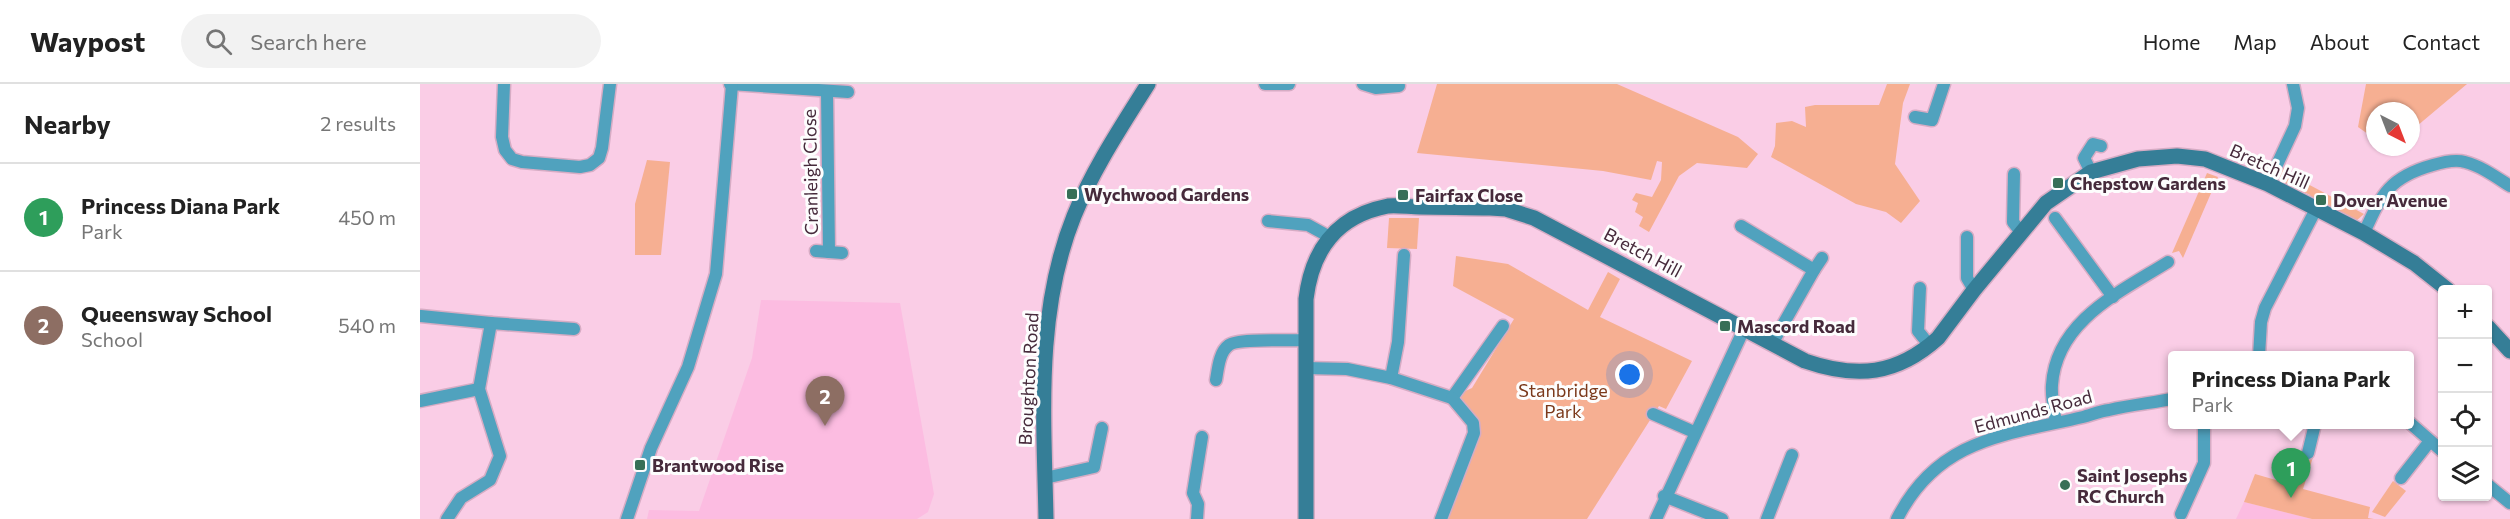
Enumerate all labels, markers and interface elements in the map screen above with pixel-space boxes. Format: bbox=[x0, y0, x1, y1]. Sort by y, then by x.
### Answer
search box bbox=[181, 14, 601, 68]
text: Waypost bbox=[30, 24, 145, 58]
icon: search bbox=[202, 25, 235, 58]
text: Search here bbox=[250, 28, 367, 55]
text: Home bbox=[2143, 29, 2200, 54]
text: Map bbox=[2233, 29, 2277, 54]
text: About bbox=[2310, 29, 2369, 54]
text: Contact bbox=[2402, 29, 2480, 54]
north arrow bbox=[2366, 102, 2420, 156]
text: Nearby bbox=[24, 108, 111, 139]
street label: Cranleigh Close bbox=[798, 109, 822, 235]
text: 2 results bbox=[320, 111, 396, 135]
street label: Bretch Hill bbox=[2227, 139, 2313, 193]
place label: Chepstow Gardens bbox=[2070, 172, 2226, 194]
marker: Chepstow Gardens bbox=[2051, 176, 2065, 190]
place label: Wychwood Gardens bbox=[1084, 183, 1249, 205]
place label: Fairfax Close bbox=[1415, 184, 1523, 206]
marker: Wychwood Gardens bbox=[1065, 187, 1079, 201]
marker: Fairfax Close bbox=[1396, 188, 1410, 202]
place label: Dover Avenue bbox=[2333, 189, 2447, 211]
text: Princess Diana Park bbox=[81, 192, 280, 219]
marker: Dover Avenue bbox=[2314, 193, 2328, 207]
text: 1 bbox=[39, 205, 48, 229]
text: 450 m bbox=[338, 205, 396, 229]
text: Park bbox=[81, 219, 123, 243]
street label: Bretch Hill bbox=[1600, 222, 1686, 282]
map controls bbox=[2438, 285, 2492, 501]
button: + bbox=[2438, 285, 2492, 339]
text: Queensway School bbox=[81, 300, 272, 327]
street label: Broughton Road bbox=[1014, 312, 1042, 446]
text: 2 bbox=[38, 313, 49, 337]
text: 540 m bbox=[338, 313, 396, 337]
place label: Mascord Road bbox=[1737, 315, 1855, 337]
marker: Mascord Road bbox=[1718, 319, 1732, 333]
text: School bbox=[81, 327, 143, 351]
button: − bbox=[2438, 339, 2492, 393]
popup bbox=[2168, 351, 2414, 429]
your location bbox=[1615, 360, 1644, 389]
text: Princess Diana Park bbox=[2191, 365, 2391, 392]
pin: 2 bbox=[806, 376, 844, 426]
park label: Stanbridge Park bbox=[1518, 379, 1608, 422]
street label: Edmunds Road bbox=[1972, 385, 2094, 437]
text: Park bbox=[2191, 392, 2233, 416]
button: locate bbox=[2438, 393, 2492, 447]
button: layers bbox=[2438, 447, 2492, 501]
pin: 1 bbox=[2272, 448, 2310, 498]
place label: Brantwood Rise bbox=[652, 454, 784, 476]
marker: Brantwood Rise bbox=[633, 458, 647, 472]
place label: Saint Josephs RC Church bbox=[2077, 464, 2187, 507]
marker: Saint Josephs RC Church bbox=[2058, 478, 2072, 492]

